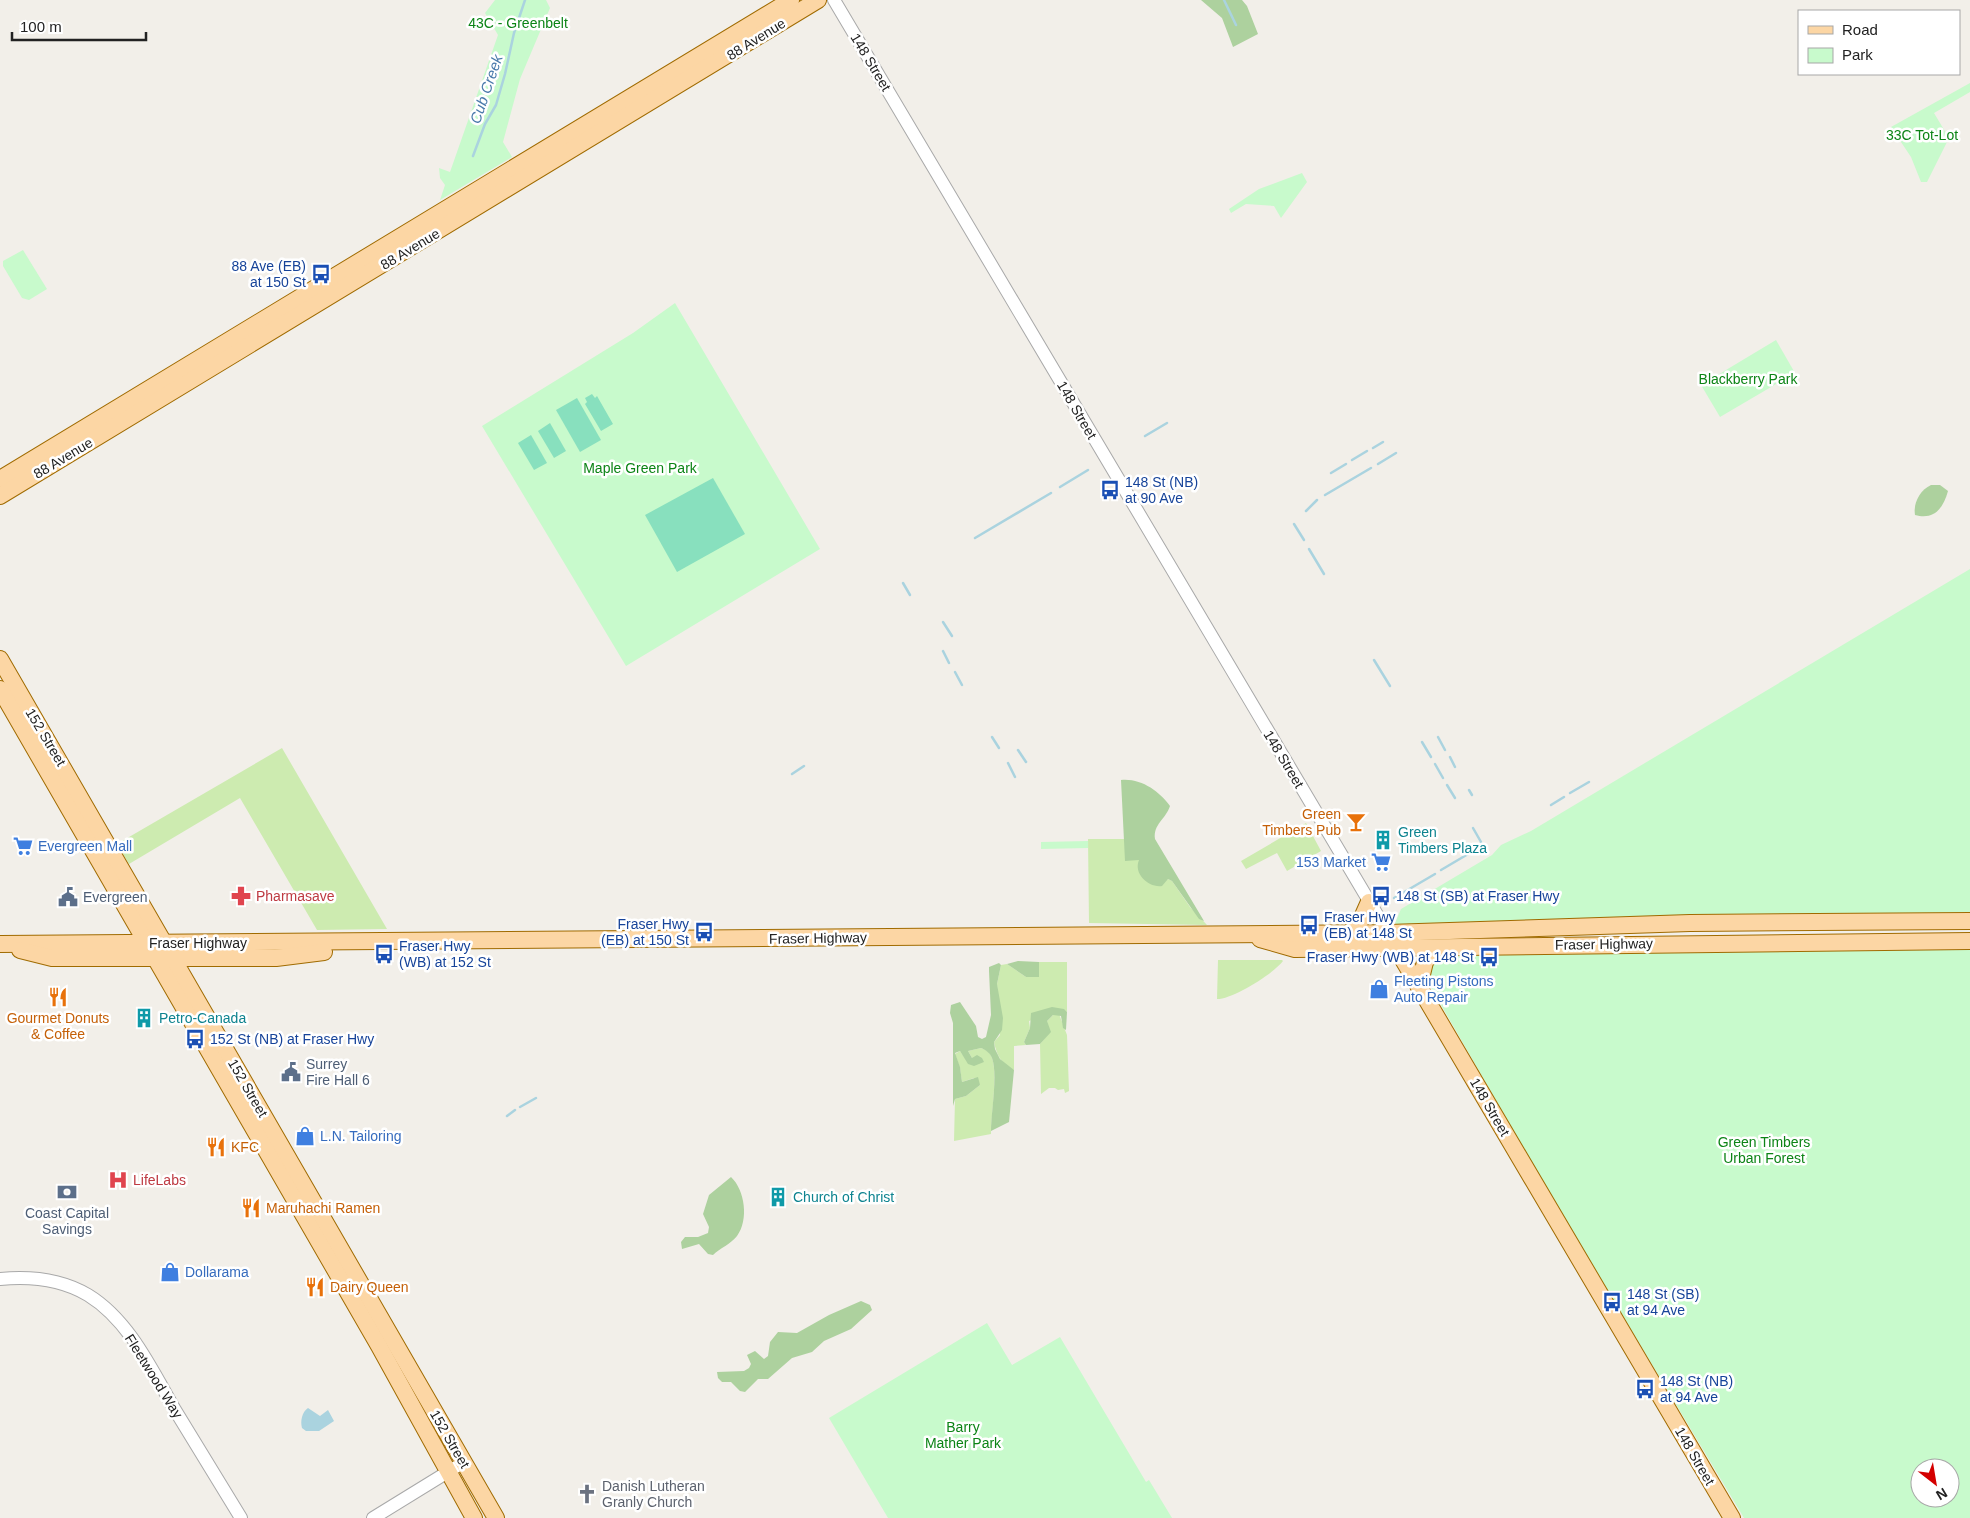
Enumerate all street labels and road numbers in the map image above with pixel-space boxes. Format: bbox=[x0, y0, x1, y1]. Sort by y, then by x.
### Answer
street label: 88 Avenue bbox=[724, 15, 788, 63]
street label: 148 Street bbox=[848, 30, 895, 94]
street label: 88 Avenue bbox=[378, 225, 443, 273]
street label: 148 Street bbox=[1054, 378, 1100, 442]
street label: 88 Avenue bbox=[31, 434, 96, 482]
street label: 152 Street bbox=[23, 705, 70, 769]
street label: 148 Street bbox=[1261, 727, 1308, 791]
street label: Fraser Highway bbox=[769, 929, 867, 947]
street label: Fraser Highway bbox=[149, 935, 247, 951]
street label: Fraser Highway bbox=[1555, 935, 1653, 953]
street label: 152 Street bbox=[225, 1056, 271, 1120]
street label: 148 Street bbox=[1467, 1075, 1513, 1139]
street label: Fleetwood Way bbox=[122, 1331, 186, 1421]
street label: 152 Street bbox=[427, 1407, 473, 1471]
street label: 148 Street bbox=[1672, 1424, 1718, 1488]

